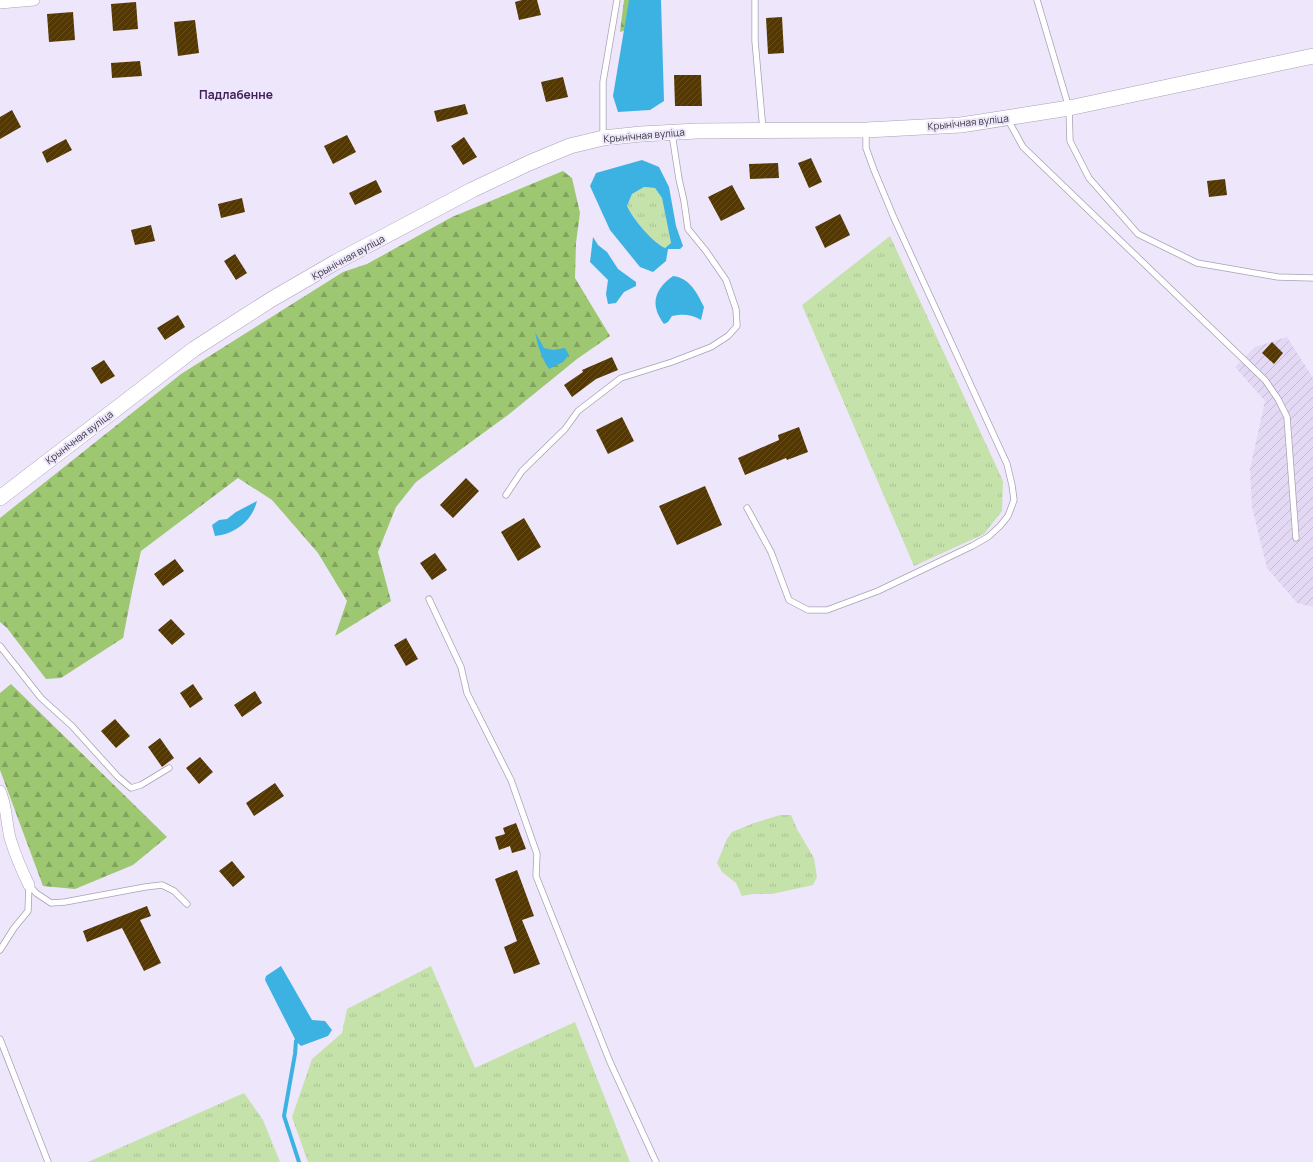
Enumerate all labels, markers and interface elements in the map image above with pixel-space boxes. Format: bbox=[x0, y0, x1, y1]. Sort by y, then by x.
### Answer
district label: Падлабенне bbox=[199, 86, 273, 103]
street label: Крынічная вуліца bbox=[927, 111, 1009, 133]
street label: Крынічная вуліца bbox=[603, 124, 685, 146]
street label: Крынічная вуліца bbox=[309, 231, 387, 283]
street label: Крынічная вуліца bbox=[42, 407, 116, 467]

